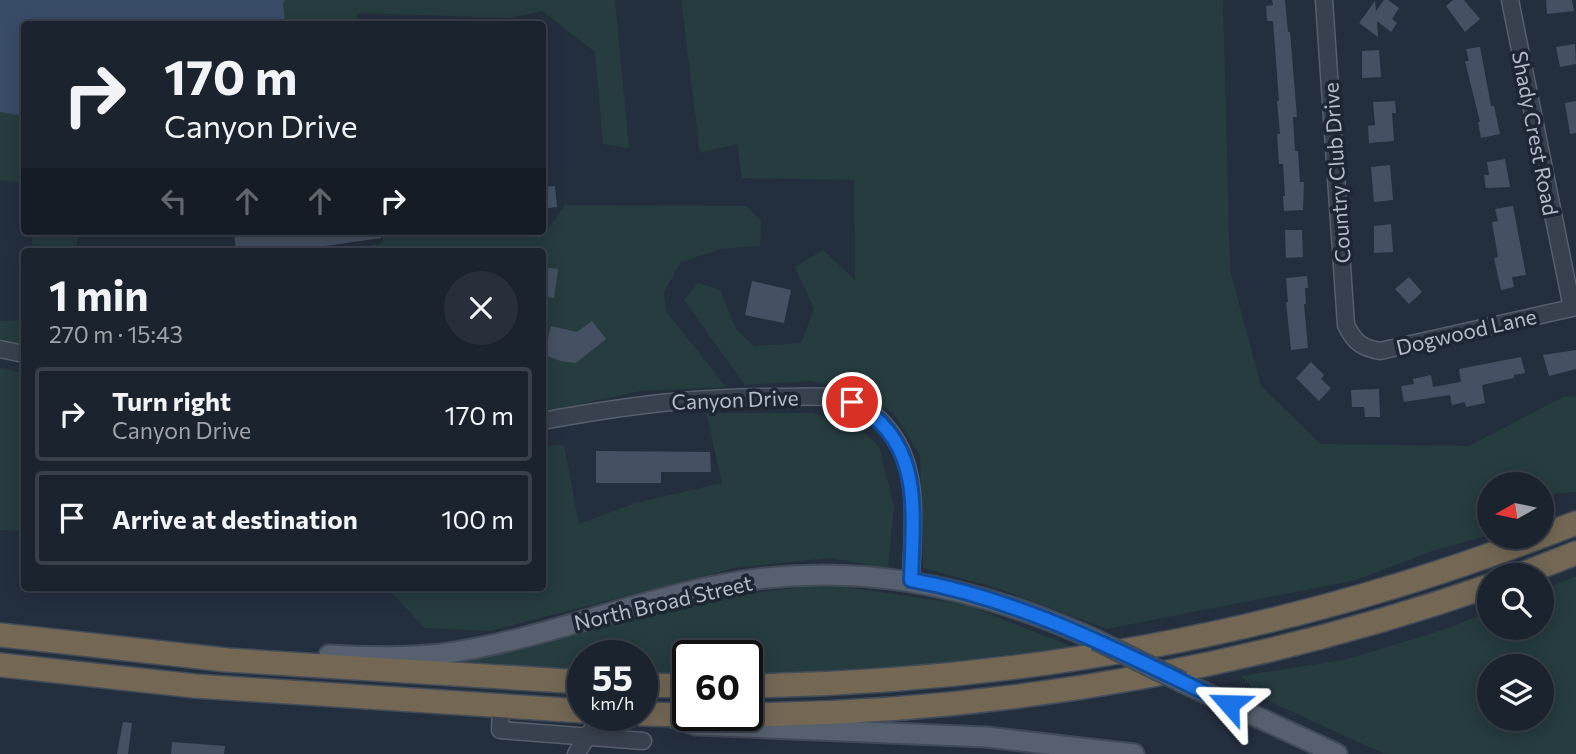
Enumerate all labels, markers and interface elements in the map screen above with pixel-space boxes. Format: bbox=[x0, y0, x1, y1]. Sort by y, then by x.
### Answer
text: 170 m bbox=[164, 45, 297, 105]
icon: right bbox=[49, 49, 140, 140]
street label: Shady Crest Road bbox=[1508, 49, 1564, 217]
street label: Country Club Drive bbox=[1317, 82, 1355, 264]
text: Canyon Drive bbox=[164, 105, 358, 145]
icon: left bbox=[155, 182, 193, 220]
icon: ahead bbox=[228, 182, 266, 220]
icon: ahead bbox=[301, 182, 339, 220]
icon: right bbox=[374, 182, 412, 220]
text: 1 min bbox=[49, 268, 149, 320]
button: close bbox=[444, 271, 518, 345]
street label: Dogwood Lane bbox=[1393, 303, 1539, 359]
text: 270 m · 15:43 bbox=[49, 320, 183, 348]
pin bbox=[822, 372, 882, 432]
icon: arrive bbox=[833, 383, 871, 421]
street label: Canyon Drive bbox=[671, 384, 799, 414]
text: Turn right bbox=[112, 385, 231, 416]
icon: right bbox=[53, 395, 91, 433]
text: 170 m bbox=[445, 399, 514, 430]
text: Canyon Drive bbox=[112, 416, 251, 444]
north arrow bbox=[1477, 472, 1554, 550]
map controls bbox=[1477, 472, 1554, 731]
icon: arrive bbox=[53, 499, 91, 537]
text: Arrive at destination bbox=[112, 503, 358, 534]
text: 100 m bbox=[441, 503, 514, 534]
button: search bbox=[1477, 563, 1554, 640]
street label: North Broad Street bbox=[571, 569, 755, 635]
speed limit sign: 60 bbox=[672, 640, 763, 731]
button: layers bbox=[1477, 654, 1554, 731]
text: 55 bbox=[592, 655, 633, 698]
position arrow bbox=[1192, 667, 1266, 741]
text: km/h bbox=[591, 692, 634, 714]

